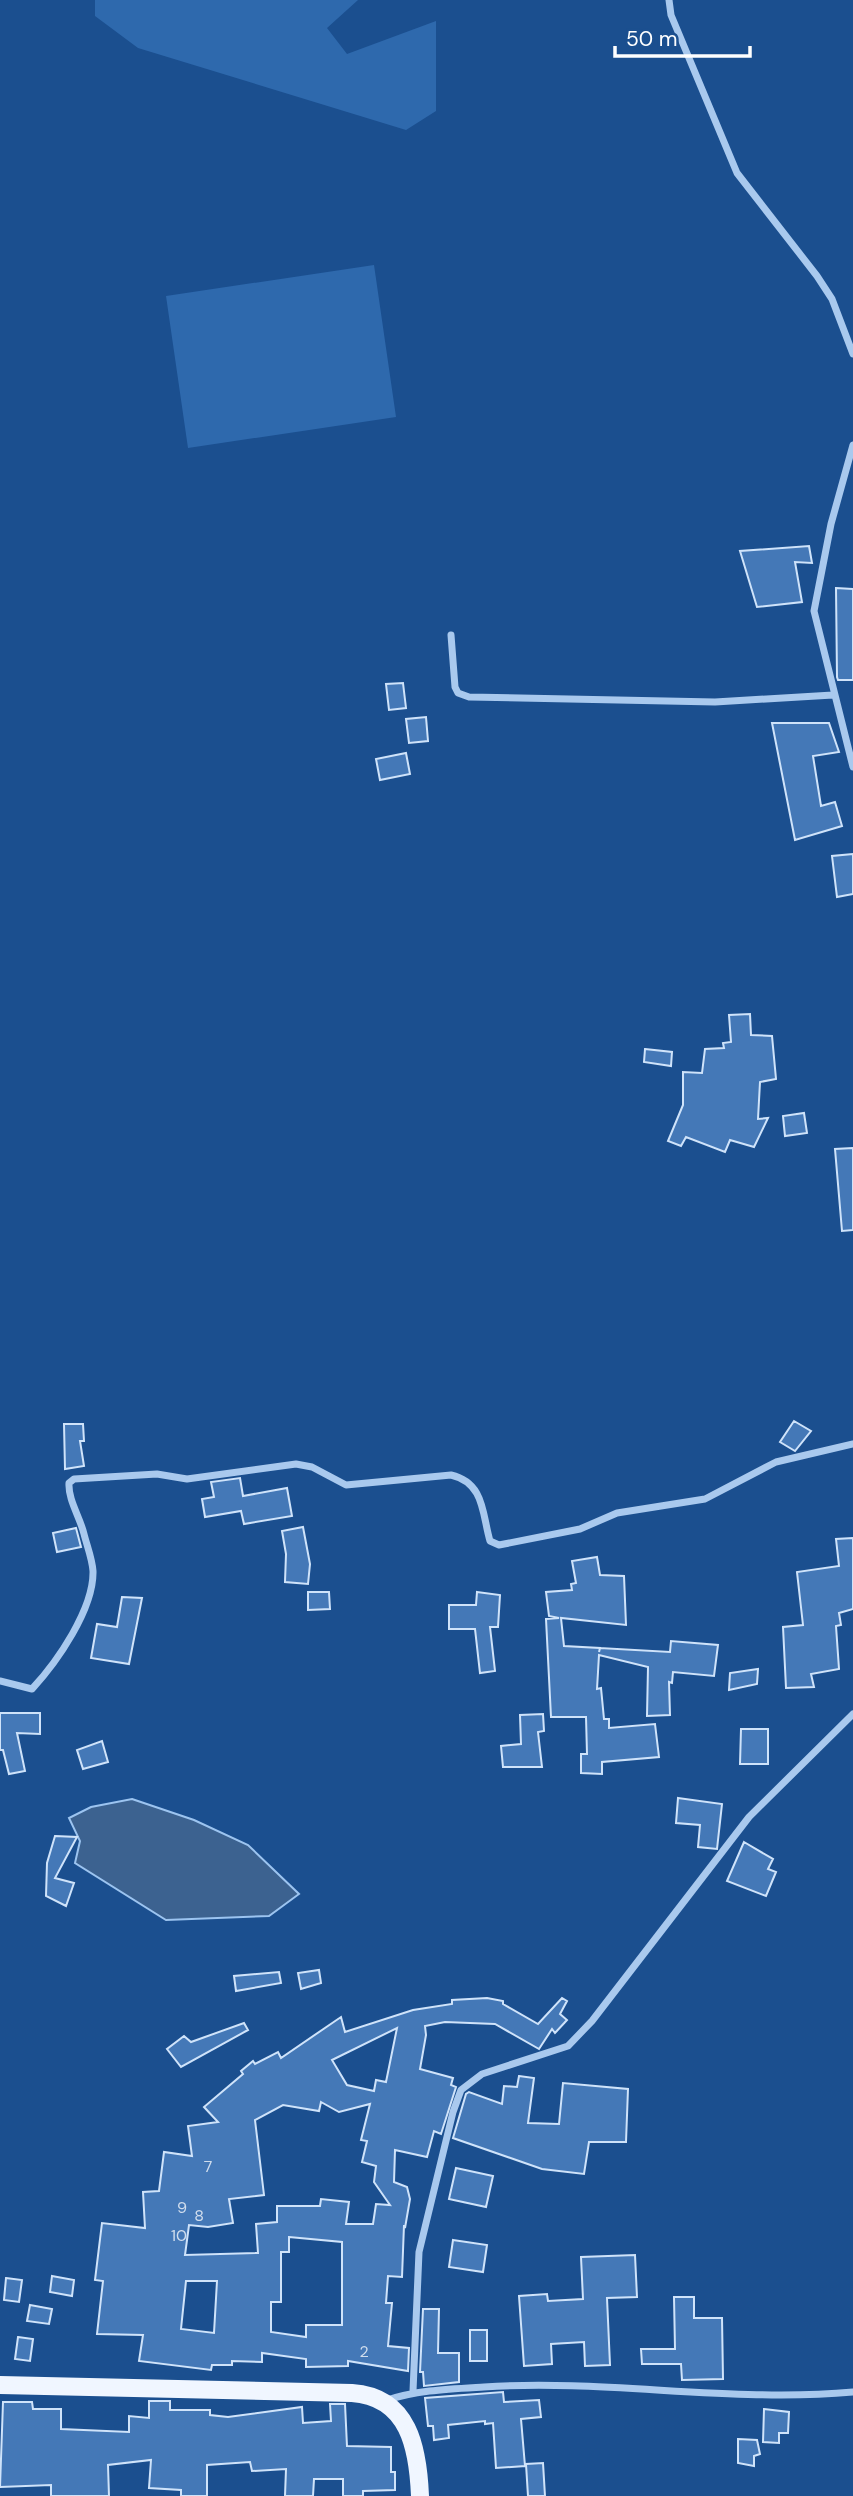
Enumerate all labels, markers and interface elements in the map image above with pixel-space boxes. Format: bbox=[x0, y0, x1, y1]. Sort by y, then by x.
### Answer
scale bar bbox=[615, 14, 750, 58]
text: 50 m bbox=[626, 25, 677, 53]
house number: 7 bbox=[204, 2156, 212, 2177]
house number: 9 bbox=[177, 2197, 187, 2218]
house number: 8 bbox=[194, 2205, 204, 2226]
house number: 10 bbox=[171, 2225, 187, 2246]
house number: 2 bbox=[359, 2341, 369, 2362]

